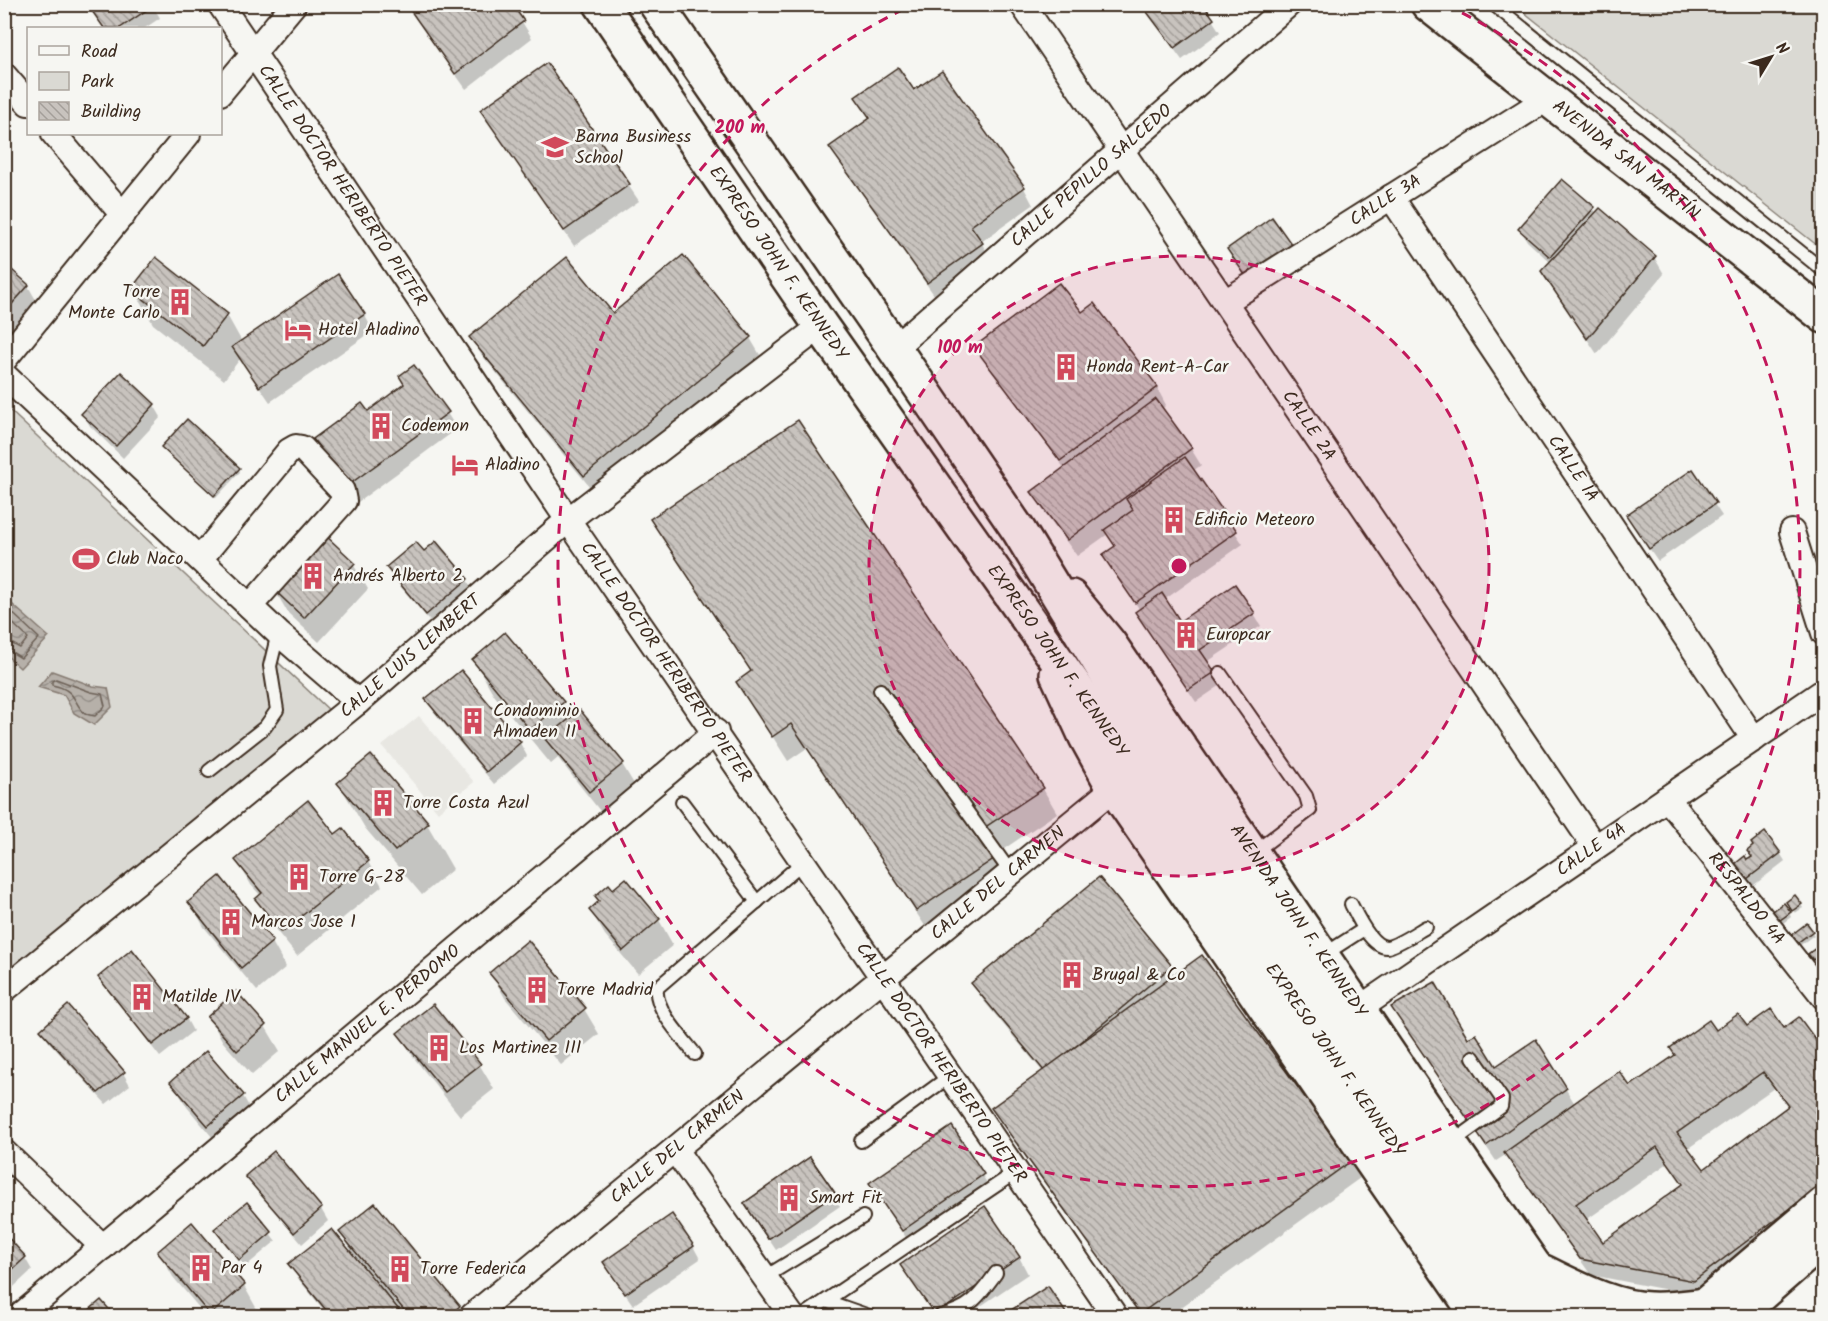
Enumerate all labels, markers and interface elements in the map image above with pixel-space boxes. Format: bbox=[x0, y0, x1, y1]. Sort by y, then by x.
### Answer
legend bbox=[27, 27, 222, 135]
north arrow bbox=[1741, 27, 1801, 87]
text: N bbox=[1769, 37, 1795, 60]
text: Road bbox=[81, 38, 118, 67]
street label: CALLE DOCTOR HERIBERTO PIETER bbox=[250, 59, 435, 313]
text: Park bbox=[81, 68, 114, 97]
street label: AVENIDA SAN MARTÍN bbox=[1546, 92, 1706, 228]
street label: CALLE PEPILLO SALCEDO bbox=[1004, 97, 1179, 255]
text: Building bbox=[81, 98, 141, 127]
text: 200 m bbox=[715, 114, 766, 143]
place label: Barna Business School bbox=[575, 123, 692, 173]
school or university icon: Barna Business School bbox=[540, 132, 570, 162]
street label: EXPRESO JOHN F. KENNEDY bbox=[701, 160, 856, 367]
street label: CALLE 3A bbox=[1344, 167, 1427, 234]
place label: Torre Monte Carlo bbox=[68, 278, 160, 328]
building icon: Torre Monte Carlo bbox=[165, 287, 195, 317]
hotel icon: Hotel Aladino bbox=[283, 315, 313, 345]
place label: Hotel Aladino bbox=[318, 316, 420, 345]
text: 100 m bbox=[937, 334, 983, 363]
building icon: Honda Rent-A-Car bbox=[1051, 352, 1081, 382]
place label: Honda Rent-A-Car bbox=[1086, 353, 1229, 382]
street label: CALLE 2A bbox=[1274, 384, 1343, 467]
building icon: Codemon bbox=[366, 411, 396, 441]
place label: Codemon bbox=[401, 412, 469, 441]
street label: CALLE 1A bbox=[1540, 429, 1606, 508]
hotel icon: Aladino bbox=[450, 450, 480, 480]
place label: Aladino bbox=[485, 451, 540, 480]
building icon: Edificio Meteoro bbox=[1159, 505, 1189, 535]
place label: Edificio Meteoro bbox=[1194, 506, 1315, 535]
street label: CALLE DOCTOR HERIBERTO PIETER bbox=[573, 536, 759, 789]
sports icon: Club Naco bbox=[71, 544, 101, 574]
place label: Club Naco bbox=[106, 545, 183, 574]
centre of rings bbox=[1169, 556, 1189, 576]
street label: EXPRESO JOHN F. KENNEDY bbox=[979, 558, 1136, 764]
building icon: Andrés Alberto 2 bbox=[298, 561, 328, 591]
place label: Andrés Alberto 2 bbox=[333, 562, 463, 591]
street label: CALLE LUIS LEMBERT bbox=[334, 586, 489, 726]
building icon: Europcar bbox=[1171, 620, 1201, 650]
place label: Europcar bbox=[1206, 621, 1271, 650]
place label: Condominio Almaden II bbox=[493, 697, 579, 747]
building icon: Condominio Almaden II bbox=[458, 706, 488, 736]
building icon: Torre Costa Azul bbox=[368, 788, 398, 818]
place label: Torre Costa Azul bbox=[403, 789, 530, 818]
street label: CALLE 4A bbox=[1550, 815, 1633, 884]
street label: AVENIDA JOHN F. KENNEDY bbox=[1222, 818, 1375, 1024]
street label: CALLE DEL CARMEN bbox=[924, 819, 1072, 948]
street label: RESPALDO 4A bbox=[1700, 846, 1792, 951]
building icon: Torre G-28 bbox=[284, 862, 314, 892]
place label: Torre G-28 bbox=[319, 863, 405, 892]
building icon: Marcos Jose 1 bbox=[216, 907, 246, 937]
place label: Marcos Jose 1 bbox=[251, 908, 356, 937]
street label: CALLE DOCTOR HERIBERTO PIETER bbox=[848, 936, 1034, 1189]
street label: CALLE MANUEL E. PERDOMO bbox=[268, 937, 467, 1111]
street label: EXPRESO JOHN F. KENNEDY bbox=[1257, 957, 1412, 1164]
building icon: Brugal & Co bbox=[1057, 960, 1087, 990]
place label: Brugal & Co bbox=[1092, 961, 1186, 990]
building icon: Torre Madrid bbox=[522, 975, 552, 1005]
place label: Torre Madrid bbox=[557, 976, 654, 1005]
building icon: Matilde IV bbox=[127, 982, 157, 1012]
place label: Matilde IV bbox=[162, 983, 241, 1012]
building icon: Los Martinez III bbox=[424, 1033, 454, 1063]
place label: Los Martinez III bbox=[459, 1034, 581, 1063]
street label: CALLE DEL CARMEN bbox=[604, 1083, 751, 1211]
building icon: Smart Fit bbox=[774, 1183, 804, 1213]
place label: Smart Fit bbox=[809, 1184, 883, 1213]
building icon: Par 4 bbox=[186, 1253, 216, 1283]
place label: Par 4 bbox=[221, 1254, 262, 1283]
building icon: Torre Federica bbox=[385, 1254, 415, 1284]
place label: Torre Federica bbox=[420, 1255, 526, 1284]

